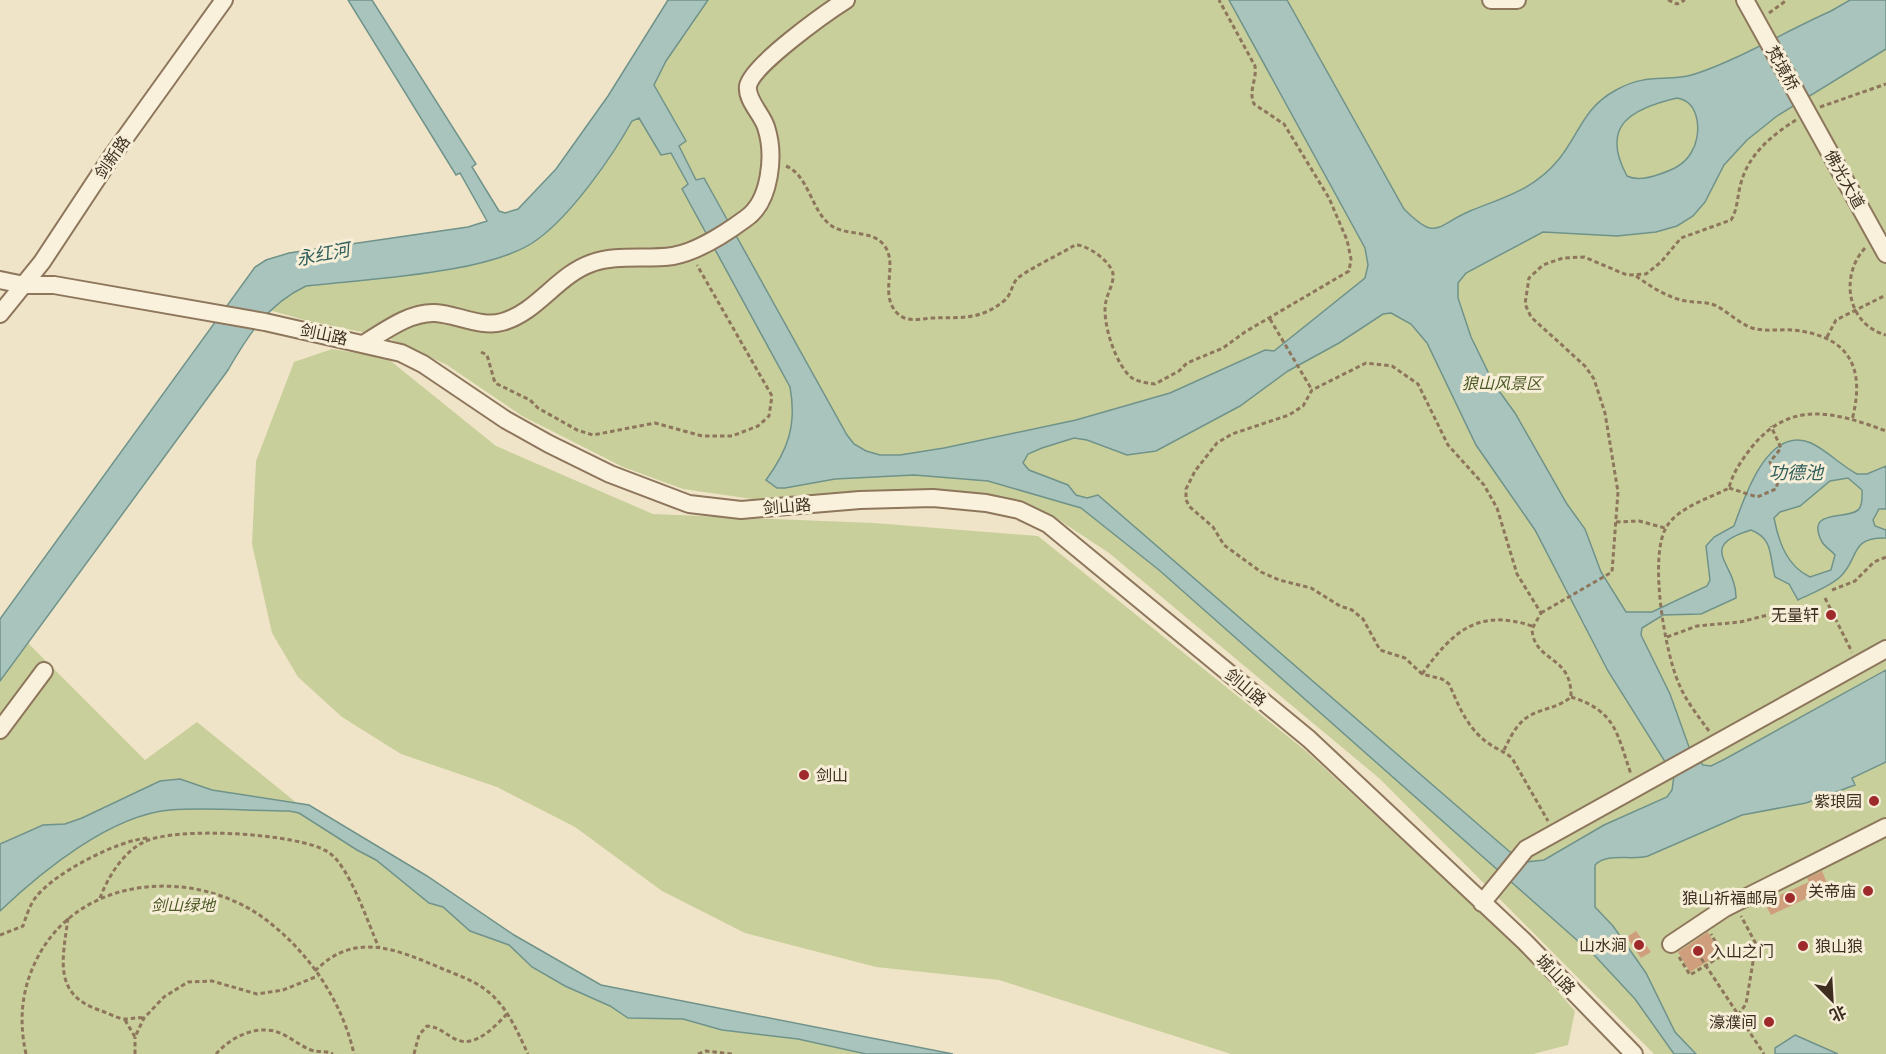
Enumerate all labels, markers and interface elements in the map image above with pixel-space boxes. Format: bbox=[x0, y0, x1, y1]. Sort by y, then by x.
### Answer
street label: 梵境桥 bbox=[1763, 42, 1803, 94]
street label: 剑新路 bbox=[90, 132, 134, 182]
street label: 佛光大道 bbox=[1821, 146, 1869, 212]
water label: 永红河 bbox=[294, 237, 355, 270]
street label: 剑山路 bbox=[298, 319, 350, 349]
park label: 狼山风景区 bbox=[1462, 373, 1544, 393]
water label: 功德池 bbox=[1769, 461, 1825, 484]
street label: 剑山路 bbox=[762, 494, 812, 518]
place label: 无量轩 bbox=[1771, 605, 1819, 625]
marker: 无量轩 bbox=[1824, 608, 1838, 622]
street label: 剑山路 bbox=[1221, 664, 1271, 710]
place label: 剑山 bbox=[816, 765, 848, 785]
marker: 剑山 bbox=[797, 768, 811, 782]
place label: 紫琅园 bbox=[1814, 791, 1862, 811]
marker: 紫琅园 bbox=[1867, 794, 1881, 808]
place label: 关帝庙 bbox=[1808, 881, 1856, 901]
marker: 关帝庙 bbox=[1861, 884, 1875, 898]
place label: 狼山祈福邮局 bbox=[1682, 888, 1778, 908]
marker: 狼山祈福邮局 bbox=[1783, 891, 1797, 905]
park label: 剑山绿地 bbox=[151, 895, 217, 915]
place label: 山水涧 bbox=[1579, 935, 1627, 955]
place label: 狼山狼 bbox=[1815, 936, 1863, 956]
marker: 山水涧 bbox=[1632, 938, 1646, 952]
marker: 狼山狼 bbox=[1796, 939, 1810, 953]
place label: 入山之门 bbox=[1710, 941, 1774, 961]
marker: 入山之门 bbox=[1691, 944, 1705, 958]
street label: 城山路 bbox=[1532, 950, 1580, 998]
north arrow bbox=[1802, 970, 1862, 1030]
text: 北 bbox=[1827, 1001, 1849, 1026]
place label: 濠濮间 bbox=[1709, 1012, 1757, 1032]
marker: 濠濮间 bbox=[1762, 1015, 1776, 1029]

